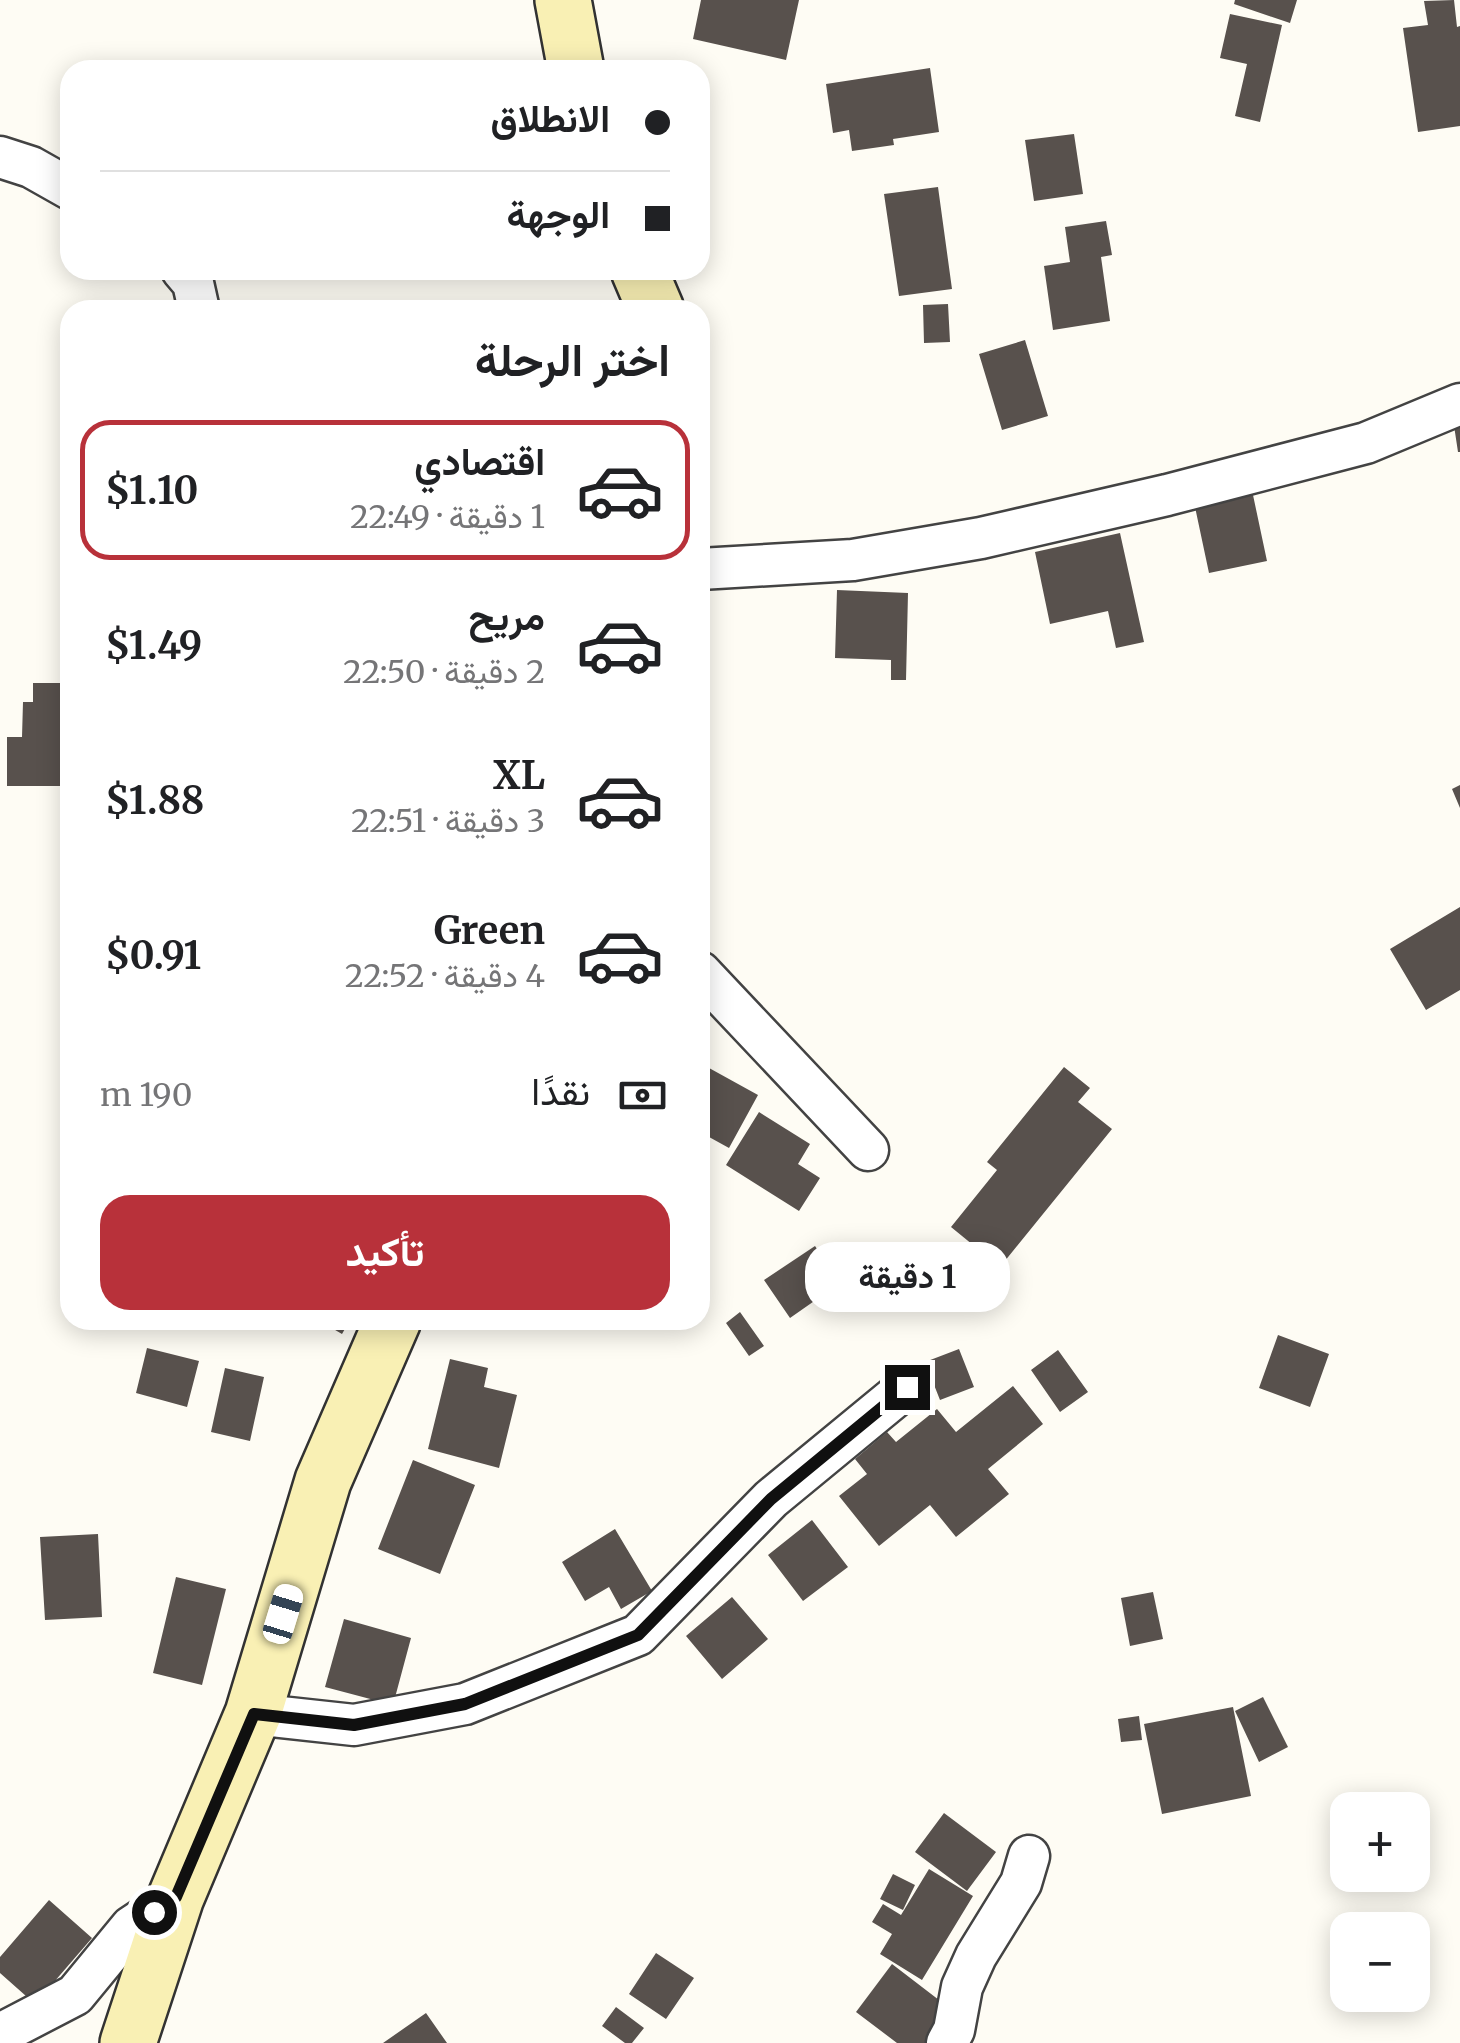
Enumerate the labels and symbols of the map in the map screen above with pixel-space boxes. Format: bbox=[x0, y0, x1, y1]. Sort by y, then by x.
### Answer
callout: 1 دقيقة bbox=[804, 1242, 1010, 1312]
route end bbox=[885, 1365, 930, 1410]
car bbox=[260, 1581, 306, 1647]
route start bbox=[132, 1890, 177, 1935]

